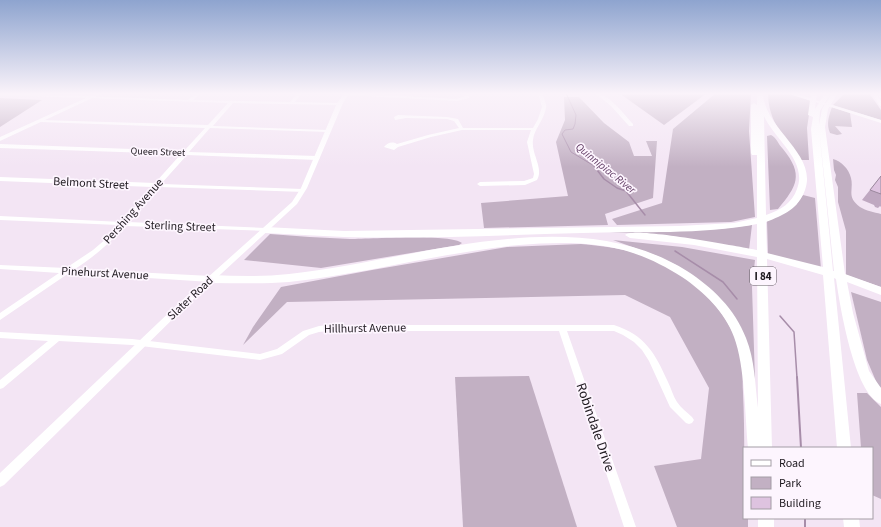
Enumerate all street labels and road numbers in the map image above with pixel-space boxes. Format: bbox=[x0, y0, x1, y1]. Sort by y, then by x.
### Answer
street label: Queen Street bbox=[130, 144, 186, 160]
street label: Belmont Street bbox=[53, 173, 129, 194]
street label: Pershing Avenue bbox=[99, 175, 168, 248]
street label: Sterling Street bbox=[144, 217, 216, 236]
street label: Pinehurst Avenue bbox=[61, 263, 149, 284]
road number: I 84 bbox=[750, 267, 776, 285]
street label: Slater Road bbox=[164, 273, 217, 324]
street label: Hillhurst Avenue bbox=[324, 319, 406, 338]
street label: Robindale Drive bbox=[571, 380, 620, 474]

